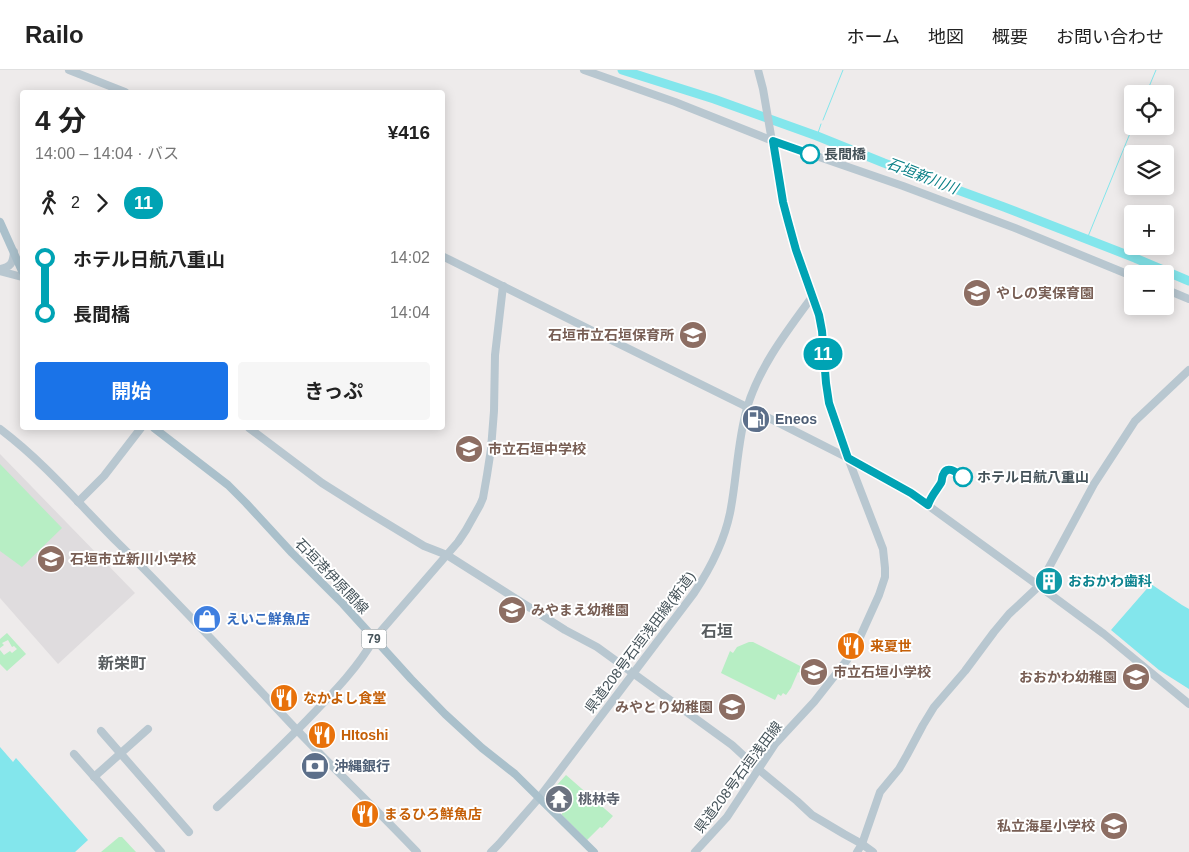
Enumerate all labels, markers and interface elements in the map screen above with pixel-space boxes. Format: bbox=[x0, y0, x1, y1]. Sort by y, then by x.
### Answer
text: Railo bbox=[25, 21, 84, 48]
text: ホーム bbox=[847, 27, 900, 47]
text: 地図 bbox=[928, 27, 964, 47]
text: 概要 bbox=[992, 27, 1028, 47]
text: お問い合わせ bbox=[1056, 27, 1164, 47]
map controls bbox=[1124, 85, 1174, 315]
button: locate bbox=[1124, 85, 1174, 135]
text: 4 分 bbox=[35, 105, 86, 136]
text: ¥416 bbox=[388, 122, 430, 143]
marker: 長間橋 bbox=[800, 144, 820, 164]
text: 14:00 – 14:04 · バス bbox=[35, 145, 179, 162]
button: layers bbox=[1124, 145, 1174, 195]
place label: 長間橋 bbox=[824, 146, 866, 162]
water label: 石垣新川川 bbox=[884, 154, 962, 198]
icon: walk bbox=[35, 189, 63, 217]
icon: forward bbox=[88, 189, 116, 217]
text: 11 bbox=[134, 193, 153, 213]
text: 2 bbox=[71, 194, 80, 211]
button: + bbox=[1124, 205, 1174, 255]
text: ホテル日航八重山 bbox=[73, 249, 225, 270]
text: 14:02 bbox=[390, 249, 430, 266]
button: − bbox=[1124, 265, 1174, 315]
school or university icon: やしの実保育園 bbox=[962, 278, 992, 308]
place label: やしの実保育園 bbox=[996, 285, 1094, 301]
text: 長間橋 bbox=[73, 304, 130, 325]
text: 14:04 bbox=[390, 304, 430, 321]
school or university icon: 石垣市立石垣保育所 bbox=[678, 320, 708, 350]
place label: 石垣市立石垣保育所 bbox=[548, 327, 674, 343]
line badge: 11 bbox=[800, 338, 846, 370]
text: 11 bbox=[813, 344, 833, 364]
button: 開始 bbox=[35, 362, 228, 420]
button: きっぷ bbox=[238, 362, 430, 420]
fuel station icon: Eneos bbox=[741, 404, 771, 434]
place label: Eneos bbox=[775, 411, 817, 427]
school or university icon: 市立石垣中学校 bbox=[454, 434, 484, 464]
place label: 市立石垣中学校 bbox=[488, 441, 586, 457]
marker: ホテル日航八重山 bbox=[953, 467, 973, 487]
place label: ホテル日航八重山 bbox=[977, 469, 1089, 485]
street label: 石垣港伊原間線 bbox=[292, 535, 372, 617]
school or university icon: 石垣市立新川小学校 bbox=[36, 544, 66, 574]
place label: 石垣市立新川小学校 bbox=[70, 551, 196, 567]
building icon: おおかわ歯科 bbox=[1034, 566, 1064, 596]
street label: 県道208号石垣浅田線(新道) bbox=[582, 568, 698, 716]
place label: おおかわ歯科 bbox=[1068, 573, 1152, 589]
school or university icon: みやまえ幼稚園 bbox=[497, 595, 527, 625]
place label: みやまえ幼稚園 bbox=[531, 602, 629, 618]
shop icon: えいこ鮮魚店 bbox=[192, 604, 222, 634]
place label: えいこ鮮魚店 bbox=[226, 611, 310, 627]
district label: 石垣 bbox=[701, 623, 733, 640]
road number: 79 bbox=[362, 630, 386, 648]
restaurant icon: 来夏世 bbox=[836, 631, 866, 661]
place label: 来夏世 bbox=[870, 638, 912, 654]
district label: 新栄町 bbox=[98, 655, 146, 672]
school or university icon: 市立石垣小学校 bbox=[799, 657, 829, 687]
school or university icon: おおかわ幼稚園 bbox=[1121, 662, 1151, 692]
place label: 市立石垣小学校 bbox=[833, 664, 931, 680]
place label: おおかわ幼稚園 bbox=[1019, 669, 1117, 685]
restaurant icon: なかよし食堂 bbox=[269, 683, 299, 713]
place label: なかよし食堂 bbox=[303, 690, 386, 706]
school or university icon: みやとり幼稚園 bbox=[717, 692, 747, 722]
place label: みやとり幼稚園 bbox=[615, 699, 713, 715]
street label: 県道208号石垣浅田線 bbox=[691, 718, 785, 836]
restaurant icon: HItoshi bbox=[307, 720, 337, 750]
place label: HItoshi bbox=[341, 727, 388, 743]
bank icon: 沖縄銀行 bbox=[300, 751, 330, 781]
place label: 沖縄銀行 bbox=[334, 758, 390, 774]
temple icon: 桃林寺 bbox=[544, 784, 574, 814]
place label: 桃林寺 bbox=[578, 791, 620, 807]
restaurant icon: まるひろ鮮魚店 bbox=[350, 799, 380, 829]
place label: まるひろ鮮魚店 bbox=[384, 806, 482, 822]
school or university icon: 私立海星小学校 bbox=[1099, 811, 1129, 841]
place label: 私立海星小学校 bbox=[997, 818, 1095, 834]

